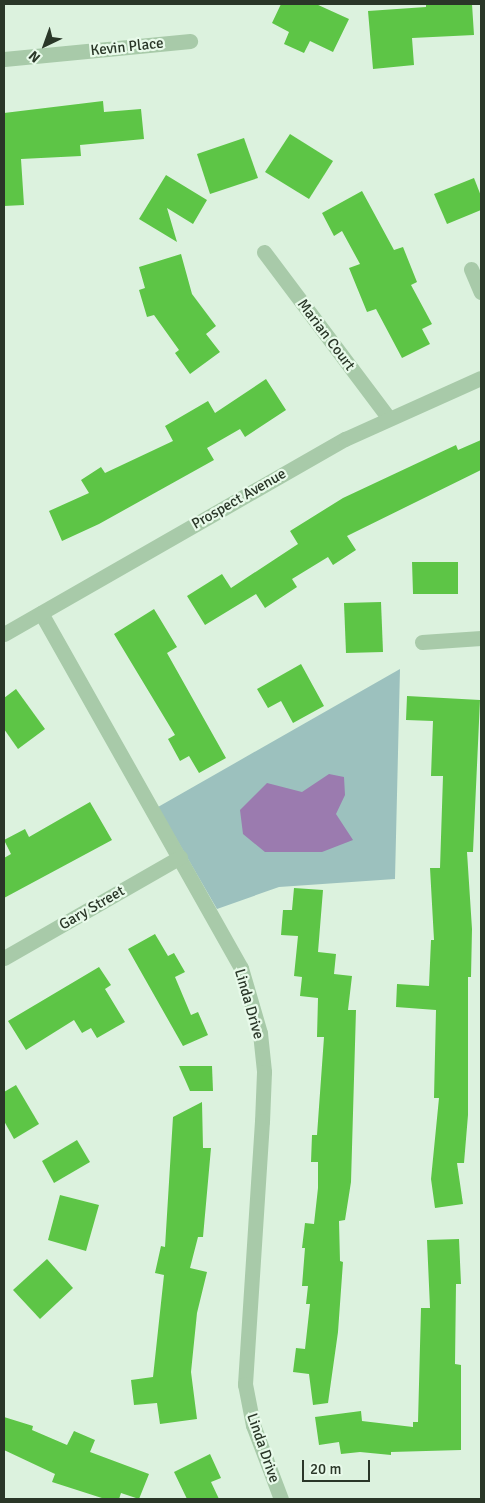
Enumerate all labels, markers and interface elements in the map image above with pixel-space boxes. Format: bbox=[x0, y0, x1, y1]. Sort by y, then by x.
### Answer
north arrow bbox=[20, 20, 70, 70]
street label: Kevin Place bbox=[90, 34, 164, 60]
text: N bbox=[25, 47, 44, 66]
street label: Marian Court bbox=[293, 296, 359, 374]
street label: Prospect Avenue bbox=[189, 465, 289, 533]
street label: Gary Street bbox=[56, 882, 128, 934]
street label: Linda Drive bbox=[230, 967, 268, 1041]
street label: Linda Drive bbox=[243, 1411, 283, 1485]
scale bar bbox=[305, 1450, 372, 1482]
text: 20 m bbox=[310, 1460, 341, 1478]

